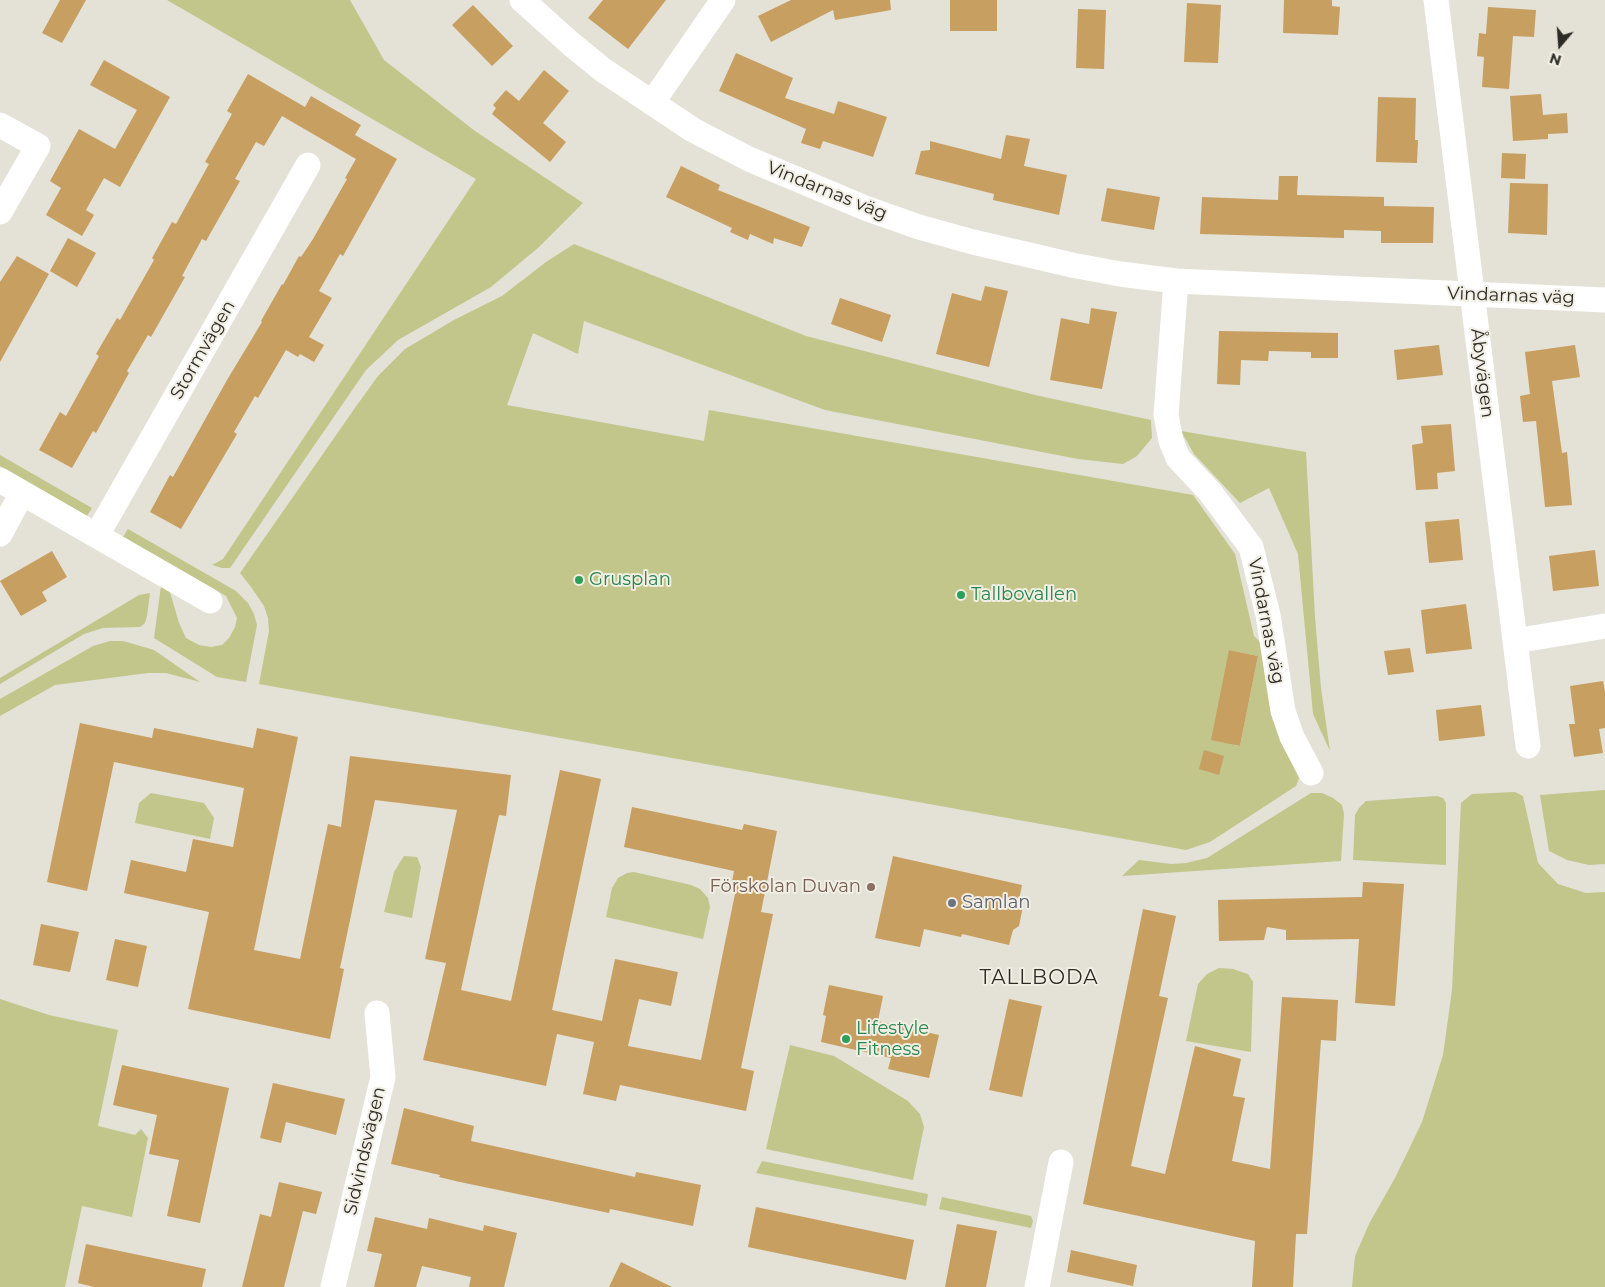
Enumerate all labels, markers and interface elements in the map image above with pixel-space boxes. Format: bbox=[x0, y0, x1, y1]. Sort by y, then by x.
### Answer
north arrow bbox=[1535, 20, 1585, 70]
text: N bbox=[1547, 49, 1564, 70]
street label: Vindarnas väg bbox=[764, 157, 890, 225]
street label: Vindarnas väg bbox=[1447, 283, 1575, 309]
street label: Stormvägen bbox=[166, 297, 240, 403]
street label: Åbyvägen bbox=[1466, 327, 1498, 419]
street label: Vindarnas väg bbox=[1243, 556, 1289, 686]
place label: Grusplan bbox=[589, 569, 671, 591]
marker: Grusplan bbox=[573, 574, 585, 586]
place label: Tallbovallen bbox=[971, 584, 1077, 606]
marker: Tallbovallen bbox=[955, 589, 967, 601]
place label: Förskolan Duvan bbox=[710, 876, 861, 898]
marker: Förskolan Duvan bbox=[865, 881, 877, 893]
place label: Samlan bbox=[962, 892, 1030, 914]
marker: Samlan bbox=[946, 897, 958, 909]
district label: TALLBODA bbox=[978, 966, 1100, 990]
place label: Lifestyle Fitness bbox=[856, 1018, 929, 1060]
marker: Lifestyle Fitness bbox=[840, 1033, 852, 1045]
street label: Sidvindsvägen bbox=[340, 1085, 390, 1217]

